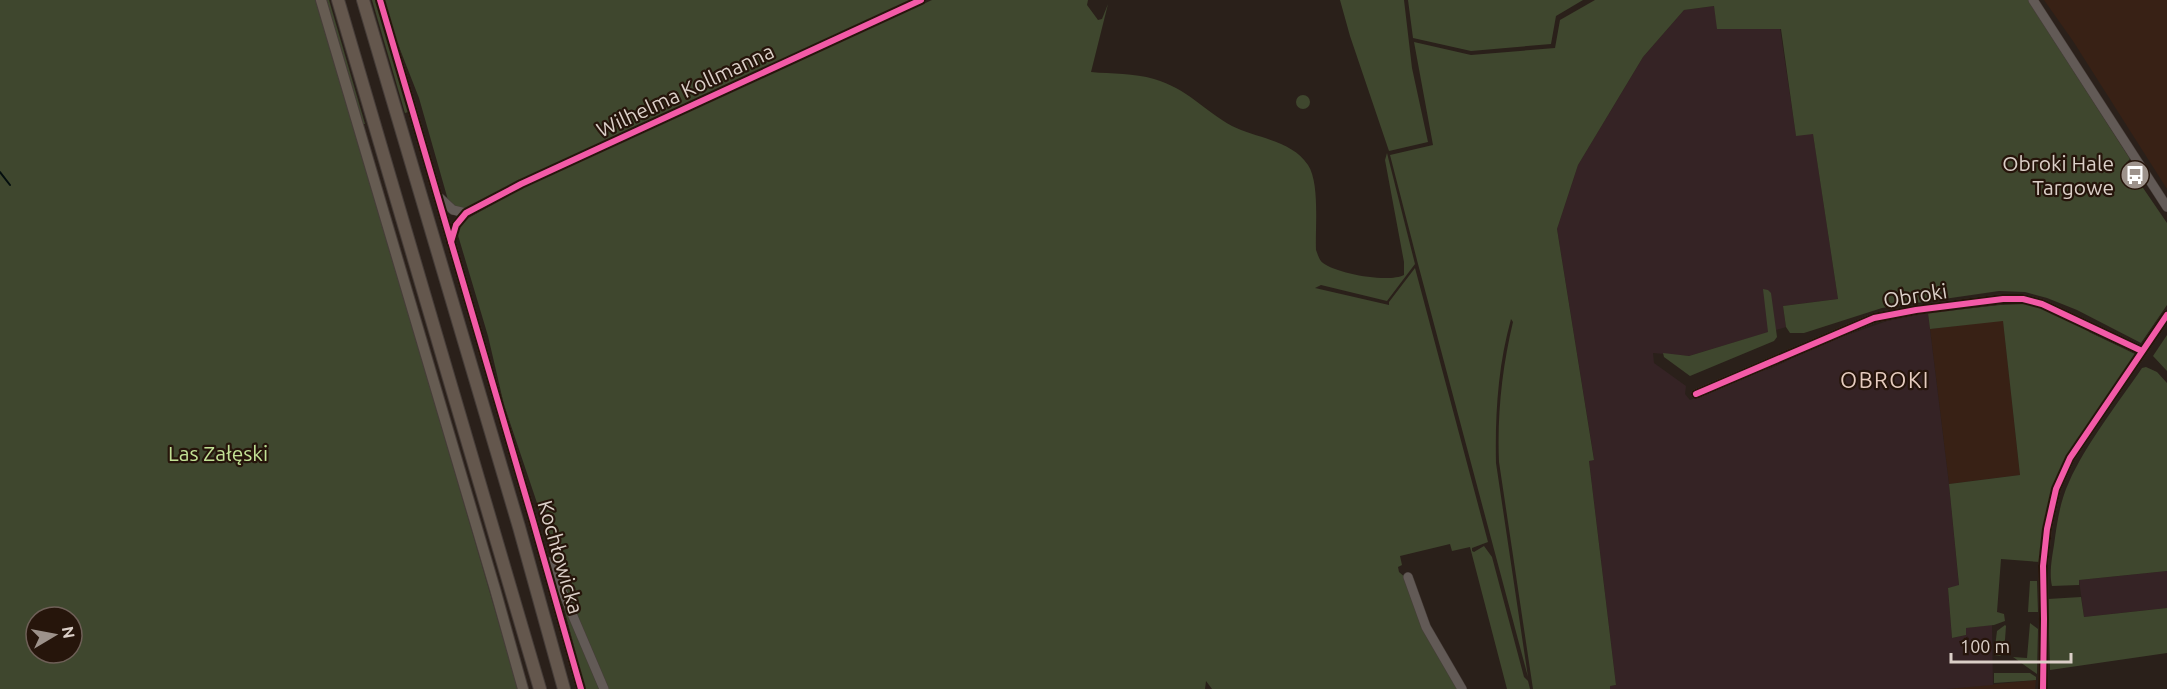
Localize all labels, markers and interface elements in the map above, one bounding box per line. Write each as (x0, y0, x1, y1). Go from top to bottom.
street label: Wilhelma Kollmanna (593, 38, 777, 142)
place label: Obroki Hale Targowe (2002, 151, 2114, 199)
bus stop icon: Obroki Hale Targowe (2119, 159, 2151, 191)
street label: Obroki (1881, 278, 1949, 312)
district label: OBROKI (1840, 367, 1930, 392)
park label: Las Załęski (168, 441, 268, 465)
street label: Kochłowicka (533, 497, 589, 617)
north arrow (24, 605, 84, 665)
text: N (59, 625, 79, 640)
scale bar (1951, 626, 2071, 664)
text: 100 m (1960, 636, 2010, 656)

